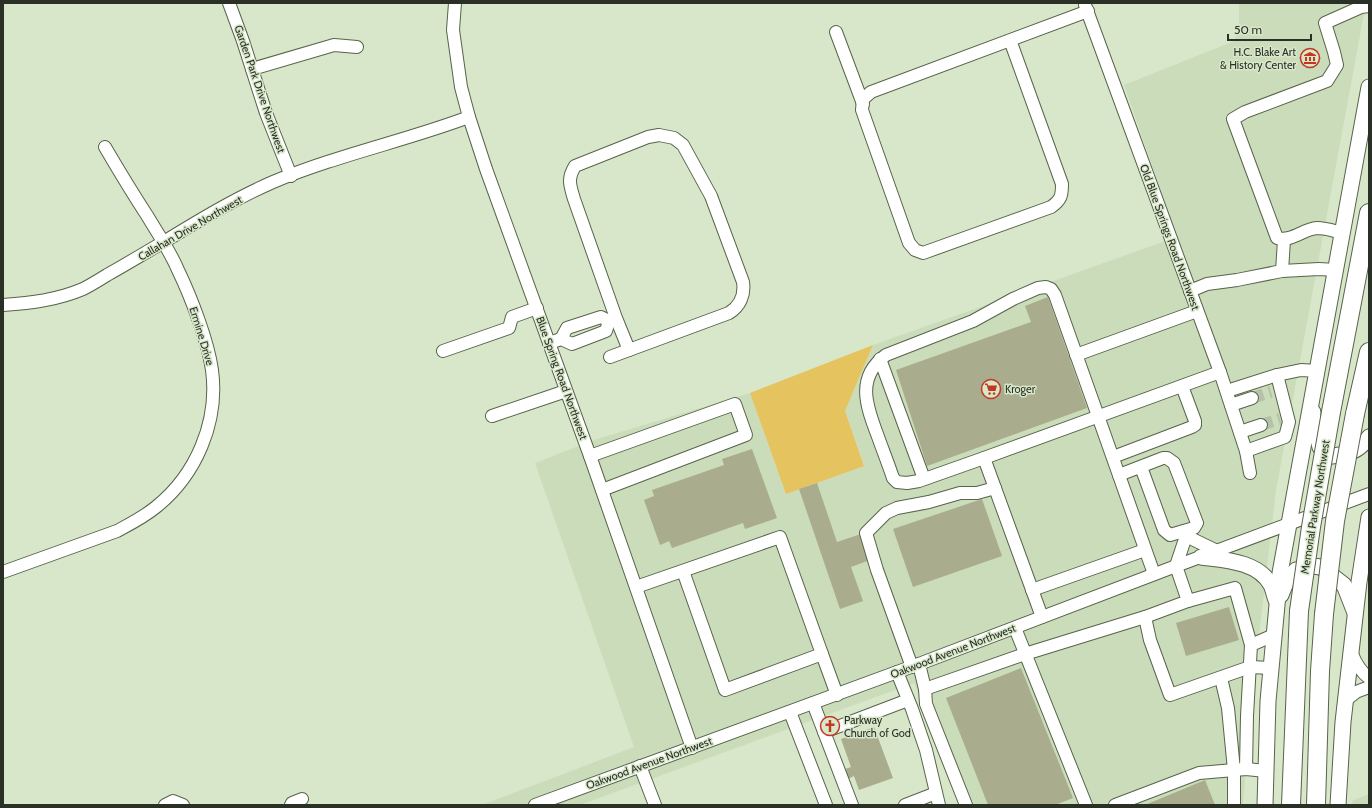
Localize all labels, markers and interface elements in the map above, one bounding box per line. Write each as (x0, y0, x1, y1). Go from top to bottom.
scale bar (1228, 16, 1311, 42)
text: 50 m (1234, 22, 1262, 37)
street label: Garden Park Drive Northwest (232, 23, 289, 155)
place label: H.C. Blake Art & History Center (1220, 45, 1297, 72)
museum icon: H.C. Blake Art & History Center (1299, 47, 1321, 69)
street label: Old Blue Springs Road Northwest (1137, 162, 1203, 312)
street label: Callahan Drive Northwest (135, 192, 245, 264)
street label: Ermine Drive (186, 305, 218, 367)
street label: Blue Spring Road Northwest (533, 314, 591, 442)
supermarket icon: Kroger (980, 378, 1002, 400)
place label: Kroger (1005, 382, 1036, 396)
street label: Memorial Parkway Northwest (1297, 439, 1333, 575)
street label: Oakwood Avenue Northwest (888, 621, 1018, 681)
place label: Parkway Church of God (844, 713, 911, 740)
church icon: Parkway Church of God (819, 715, 841, 737)
street label: Oakwood Avenue Northwest (584, 734, 714, 792)

